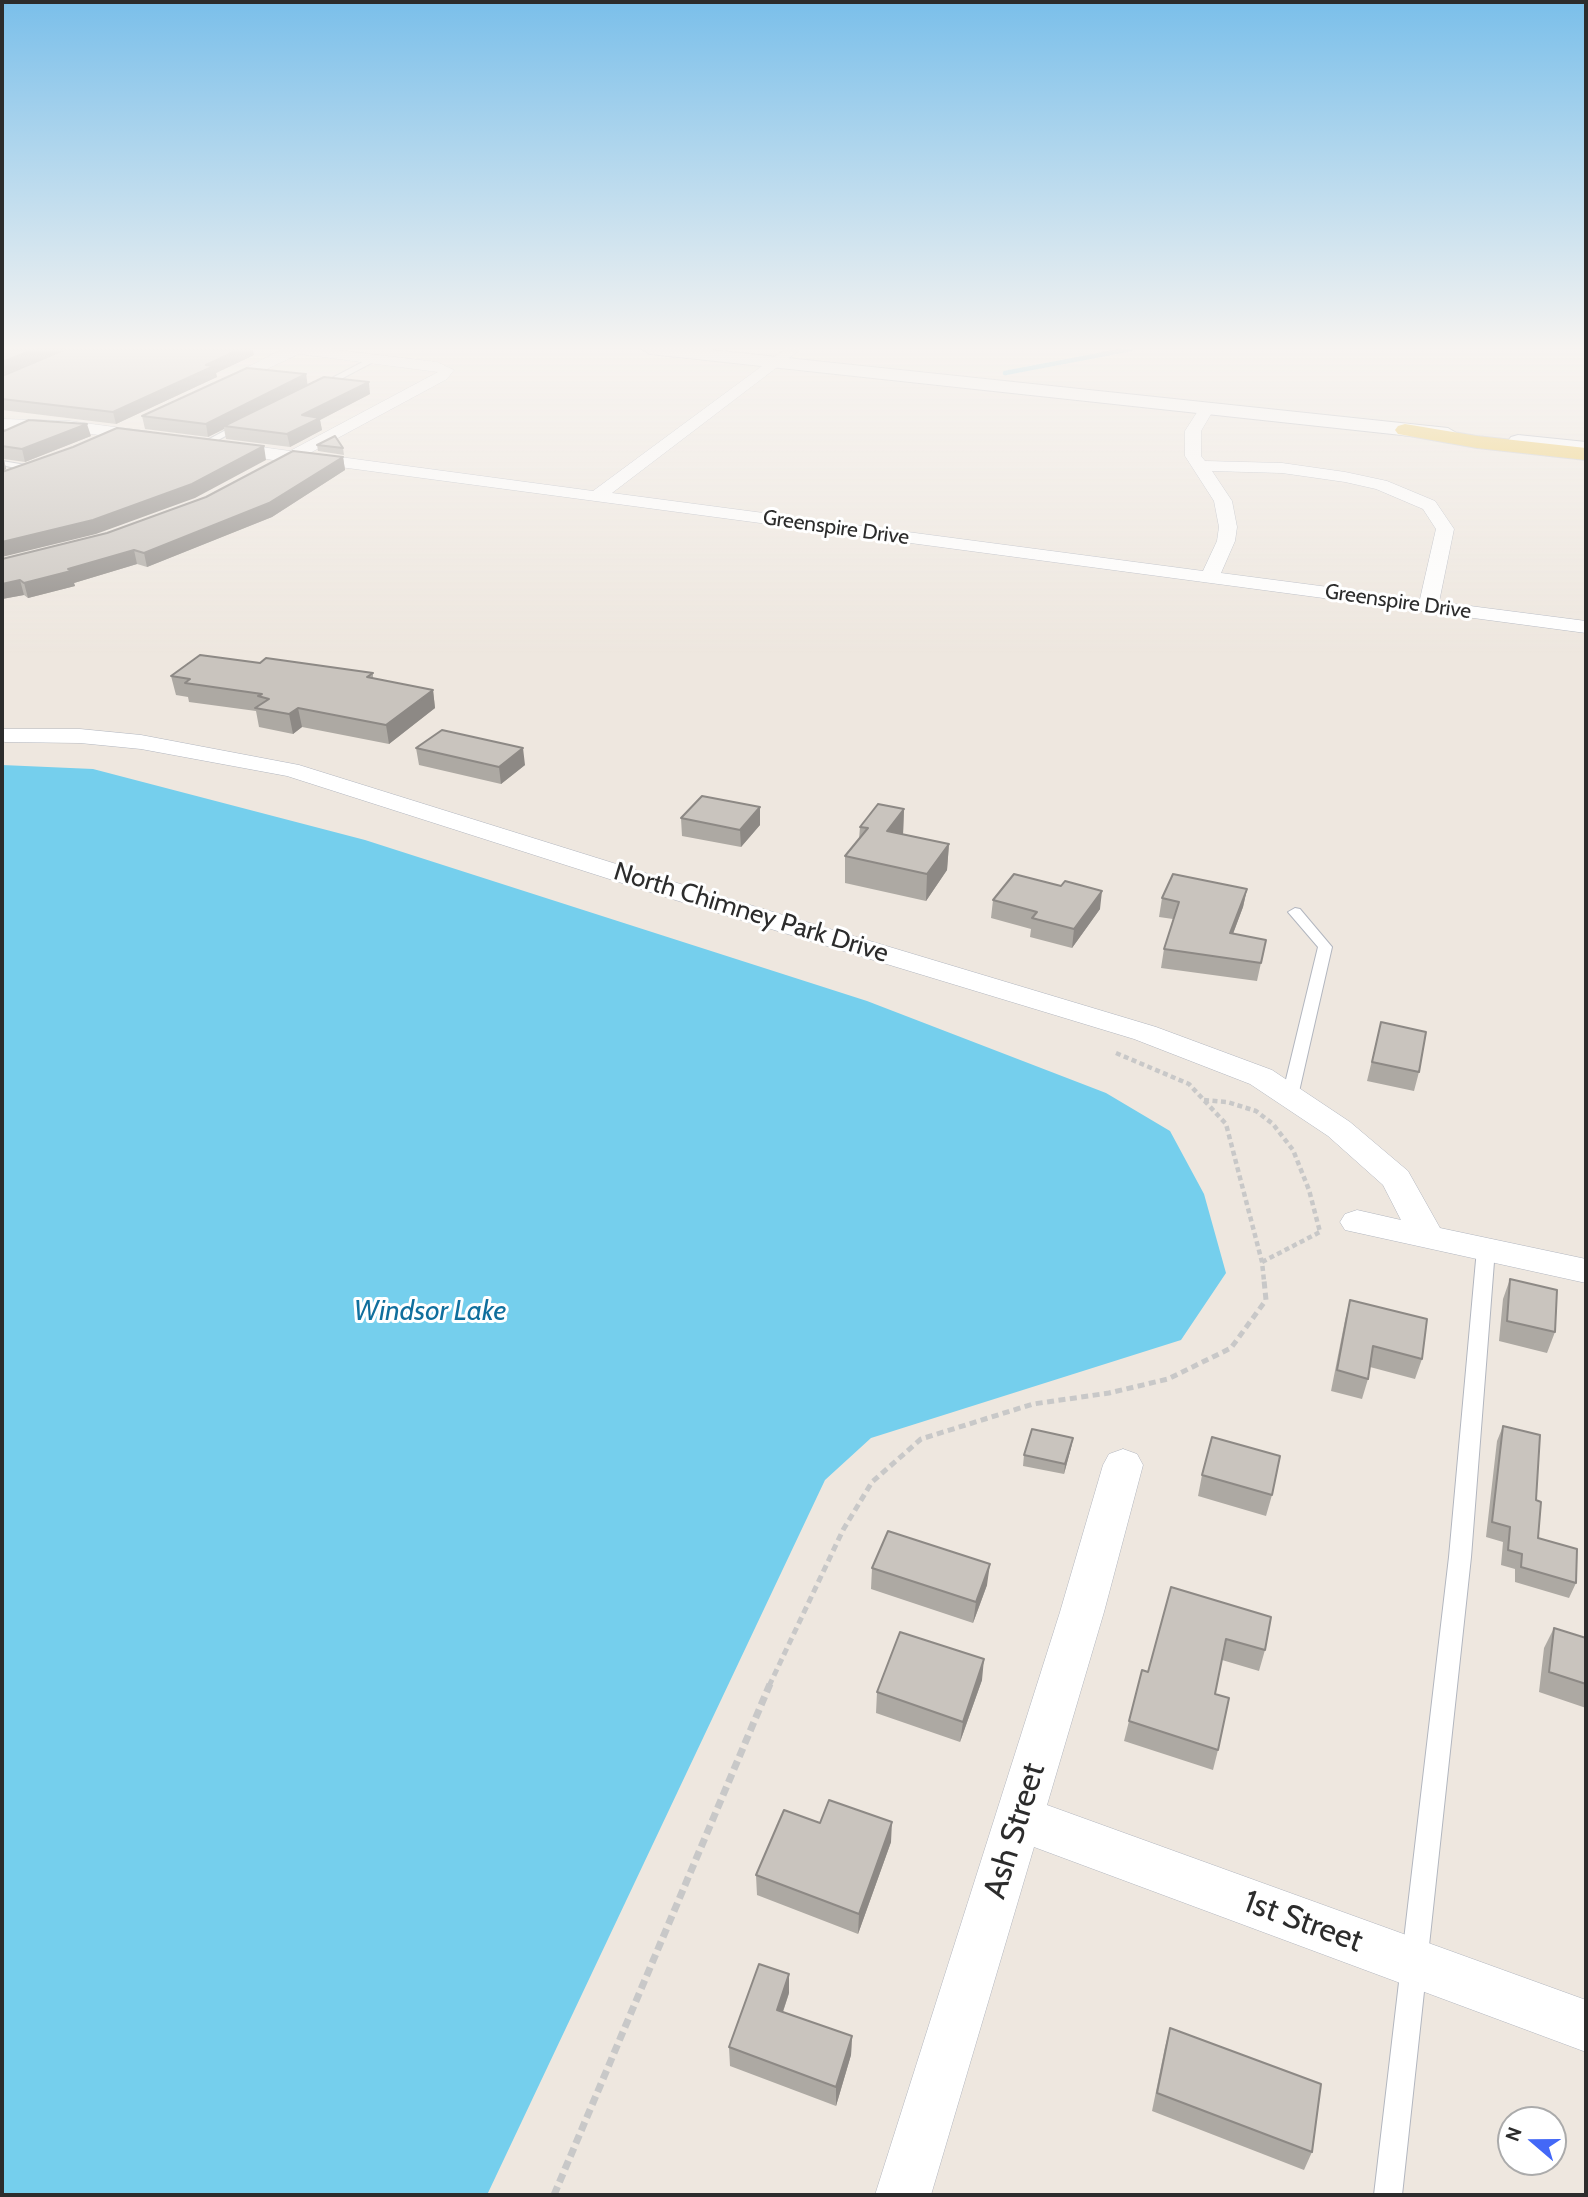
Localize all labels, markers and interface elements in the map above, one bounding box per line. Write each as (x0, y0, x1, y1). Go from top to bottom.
street label: Greenspire Drive (761, 505, 911, 551)
street label: Greenspire Drive (1323, 579, 1473, 625)
street label: North Chimney Park Drive (610, 856, 892, 970)
water label: Windsor Lake (354, 1295, 506, 1329)
street label: Ash Street (976, 1759, 1054, 1903)
street label: 1st Street (1238, 1883, 1368, 1961)
north arrow (1497, 2106, 1567, 2176)
text: N (1501, 2124, 1527, 2145)

